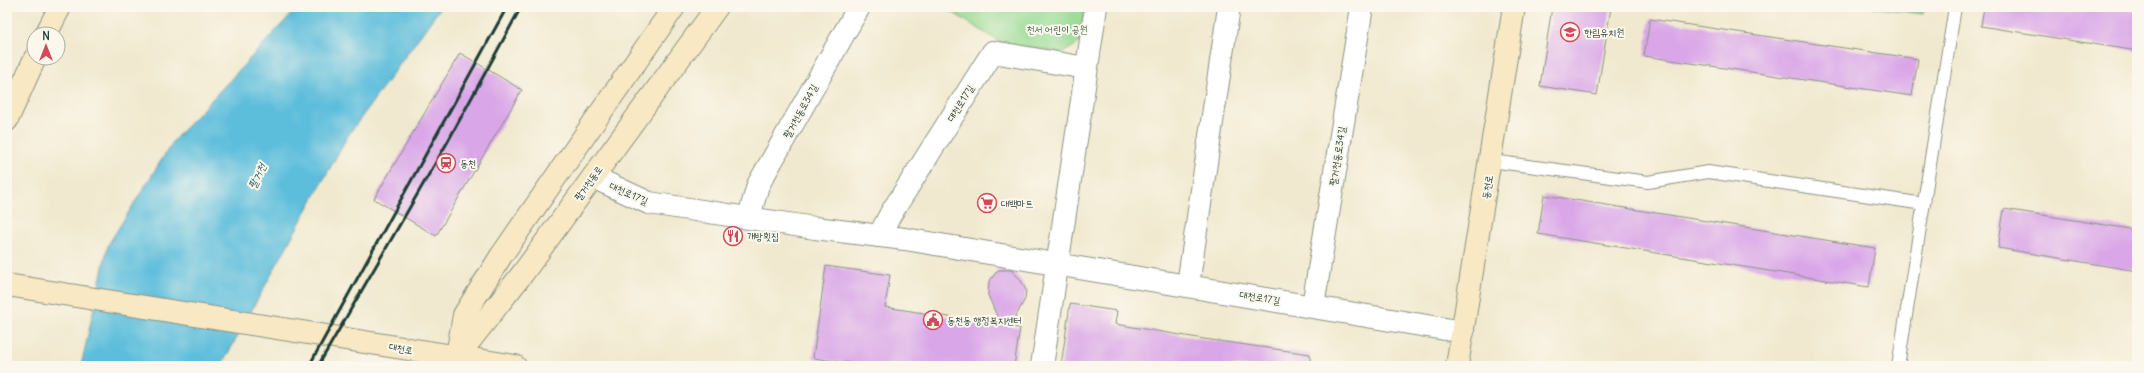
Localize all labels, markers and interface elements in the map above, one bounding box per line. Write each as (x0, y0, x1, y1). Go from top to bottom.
school or university icon: 한림유치원 (1559, 21, 1581, 43)
park label: 천서 어린이 공원 (1026, 23, 1088, 36)
north arrow (26, 26, 66, 66)
place label: 한림유치원 (1584, 26, 1624, 39)
text: N (42, 29, 50, 43)
street label: 팔거천동로34길 (780, 82, 821, 141)
street label: 대천로17길 (944, 82, 977, 124)
street label: 팔거천동로34길 (1326, 126, 1349, 187)
station icon: 동천 (435, 152, 457, 174)
place label: 동천 (460, 157, 476, 170)
water label: 팔거천 (245, 160, 270, 191)
street label: 팔거천동로 (571, 163, 605, 203)
street label: 동천로 (1479, 174, 1496, 200)
street label: 대천로17길 (607, 179, 650, 208)
supermarket icon: 대백마트 (976, 192, 998, 214)
place label: 대백마트 (1001, 197, 1033, 210)
restaurant icon: 개방횟집 (722, 225, 744, 247)
place label: 개방횟집 (747, 230, 779, 243)
street label: 대천로17길 (1239, 288, 1281, 307)
public building icon: 동천동 행정복지센터 (922, 309, 944, 331)
place label: 동천동 행정복지센터 (947, 314, 1022, 327)
street label: 대천로 (388, 340, 414, 357)

